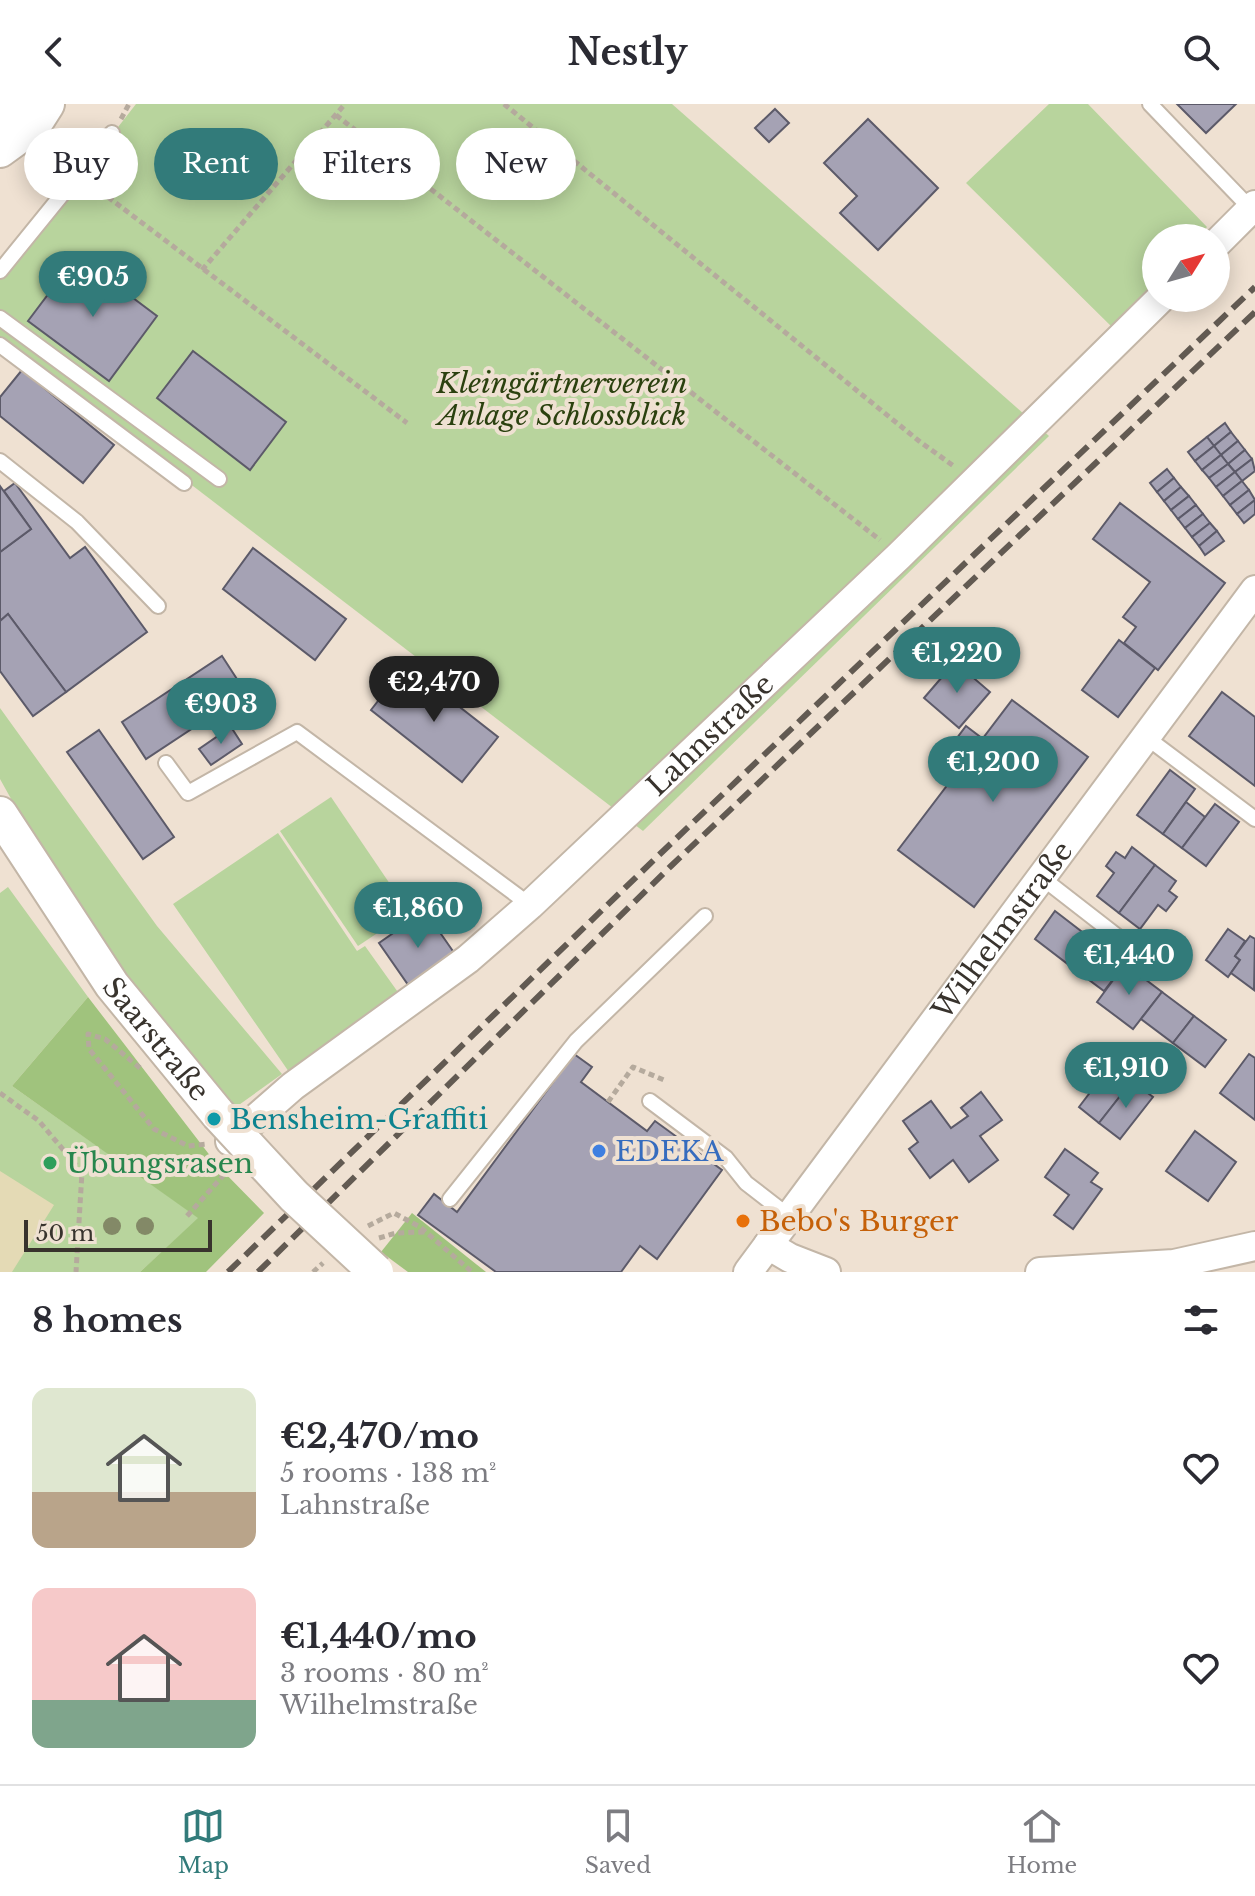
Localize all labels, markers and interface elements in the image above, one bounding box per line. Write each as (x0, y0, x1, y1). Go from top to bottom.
icon: back (32, 30, 76, 74)
text: Nestly (567, 30, 688, 75)
icon: search (1179, 30, 1223, 74)
chip: Buy (24, 128, 138, 200)
chip: Rent (154, 128, 278, 200)
chip: Filters (294, 128, 440, 200)
chip: New (456, 128, 576, 200)
north arrow (1142, 224, 1230, 312)
map controls (1142, 224, 1230, 312)
pin: €905 (46, 251, 140, 319)
text: €905 (57, 261, 129, 293)
park label: Kleingärtnerverein Anlage Schlossblick (434, 366, 688, 433)
pin: €1,220 (892, 627, 1022, 695)
text: €1,220 (911, 637, 1003, 669)
pin: €2,470 (369, 656, 499, 724)
text: €2,470 (387, 666, 481, 698)
street label: Lahnstraße (639, 666, 781, 803)
pin: €903 (174, 678, 268, 746)
text: €903 (184, 688, 258, 720)
pin: €1,200 (928, 736, 1058, 804)
text: €1,200 (946, 746, 1040, 778)
street label: Wilhelmstraße (924, 834, 1080, 1027)
pin: €1,860 (353, 882, 483, 950)
text: €1,860 (372, 892, 464, 924)
pin: €1,440 (1064, 929, 1194, 997)
text: €1,440 (1083, 939, 1175, 971)
street label: Saarstraße (95, 970, 217, 1108)
pin: €1,910 (1061, 1042, 1191, 1110)
text: €1,910 (1083, 1052, 1169, 1084)
place label: Bensheim-Graffiti (230, 1102, 488, 1137)
marker: Bensheim-Graffiti (205, 1110, 223, 1128)
place label: EDEKA (615, 1134, 724, 1169)
marker: EDEKA (590, 1142, 608, 1160)
place label: Übungsrasen (66, 1146, 253, 1181)
marker: Übungsrasen (41, 1154, 59, 1172)
place label: Bebo's Burger (759, 1204, 959, 1239)
marker: Bebo's Burger (734, 1212, 752, 1230)
scale bar (24, 1216, 212, 1252)
text: 50 m (36, 1220, 94, 1247)
icon: filters (1179, 1298, 1223, 1342)
text: 8 homes (32, 1299, 183, 1341)
text: €2,470/mo (280, 1415, 479, 1457)
icon: home (96, 1420, 192, 1516)
icon: heart (1179, 1446, 1223, 1490)
text: 5 rooms · 138 m² (280, 1457, 497, 1489)
text: Lahnstraße (280, 1489, 430, 1521)
text: €1,440/mo (280, 1615, 477, 1657)
icon: home (96, 1620, 192, 1716)
icon: heart (1179, 1646, 1223, 1690)
text: 3 rooms · 80 m² (280, 1657, 489, 1689)
text: Wilhelmstraße (280, 1689, 478, 1721)
tab: Map (178, 1804, 229, 1879)
tab: Saved (585, 1804, 651, 1879)
tab: Home (1007, 1804, 1077, 1879)

